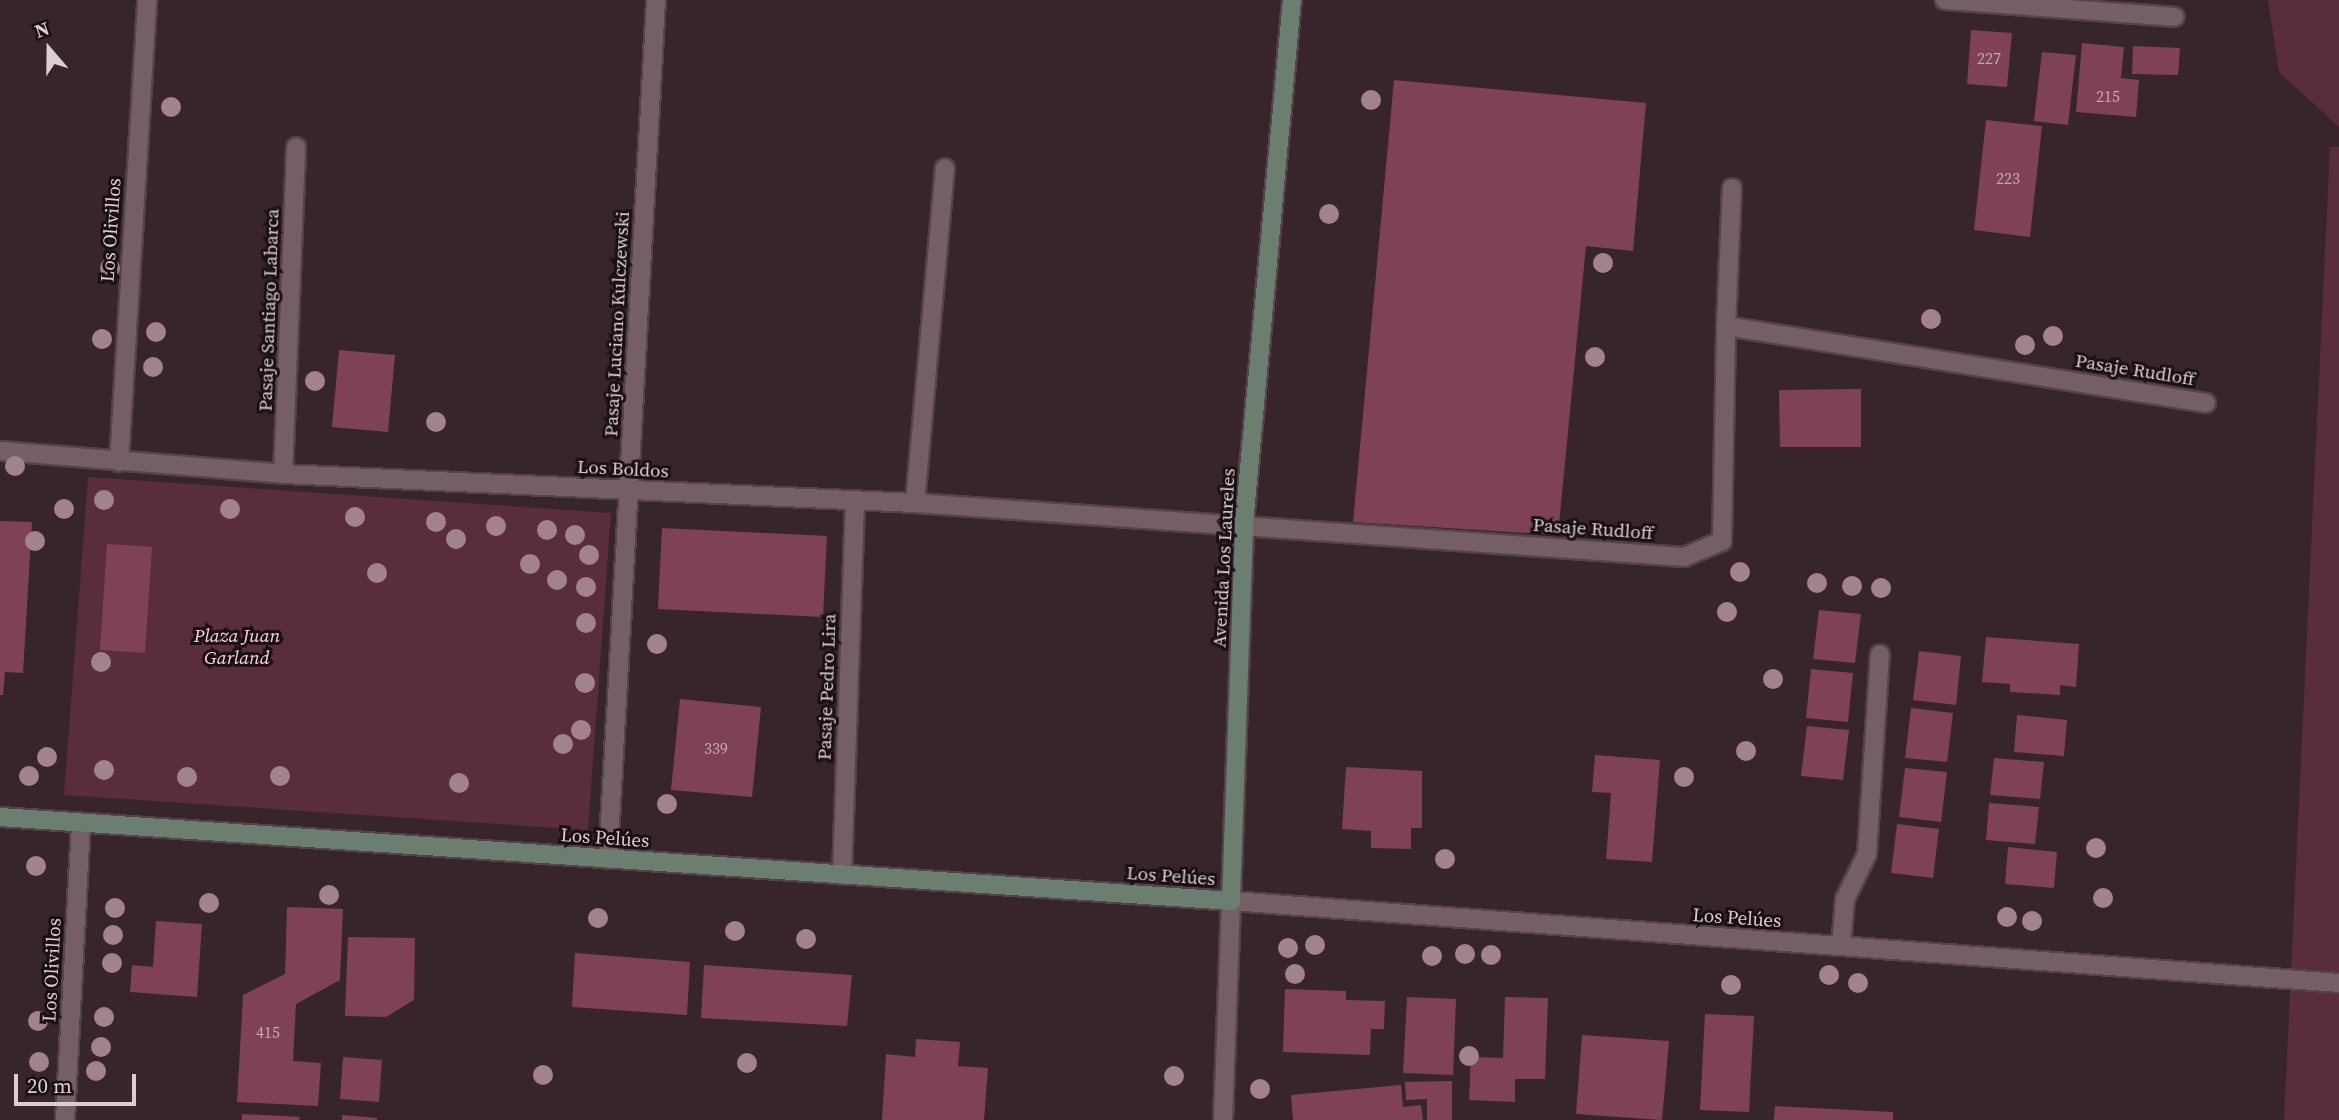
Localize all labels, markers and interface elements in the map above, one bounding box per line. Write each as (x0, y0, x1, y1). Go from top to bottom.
north arrow (14, 14, 84, 84)
text: N (31, 15, 53, 44)
house number: 227 (1977, 48, 2001, 68)
house number: 215 (2096, 86, 2120, 106)
house number: 223 (1996, 168, 2020, 188)
street label: Los Olivillos (96, 177, 126, 283)
street label: Pasaje Santiago Labarca (254, 208, 284, 412)
street label: Pasaje Luciano Kulczewski (600, 211, 634, 437)
street label: Pasaje Rudloff (2074, 349, 2196, 391)
street label: Los Boldos (577, 455, 669, 483)
street label: Avenida Los Laureles (1208, 468, 1240, 648)
street label: Pasaje Rudloff (1532, 513, 1654, 545)
street label: Pasaje Pedro Lira (813, 613, 841, 761)
park label: Plaza Juan Garland (194, 625, 280, 669)
house number: 339 (704, 738, 728, 758)
street label: Los Pelúes (560, 824, 650, 852)
street label: Los Pelúes (1126, 862, 1216, 890)
street label: Los Pelúes (1692, 904, 1782, 932)
street label: Los Olivillos (38, 917, 66, 1023)
house number: 415 (256, 1022, 280, 1042)
scale bar (18, 1060, 140, 1104)
text: 20 m (27, 1071, 72, 1100)

